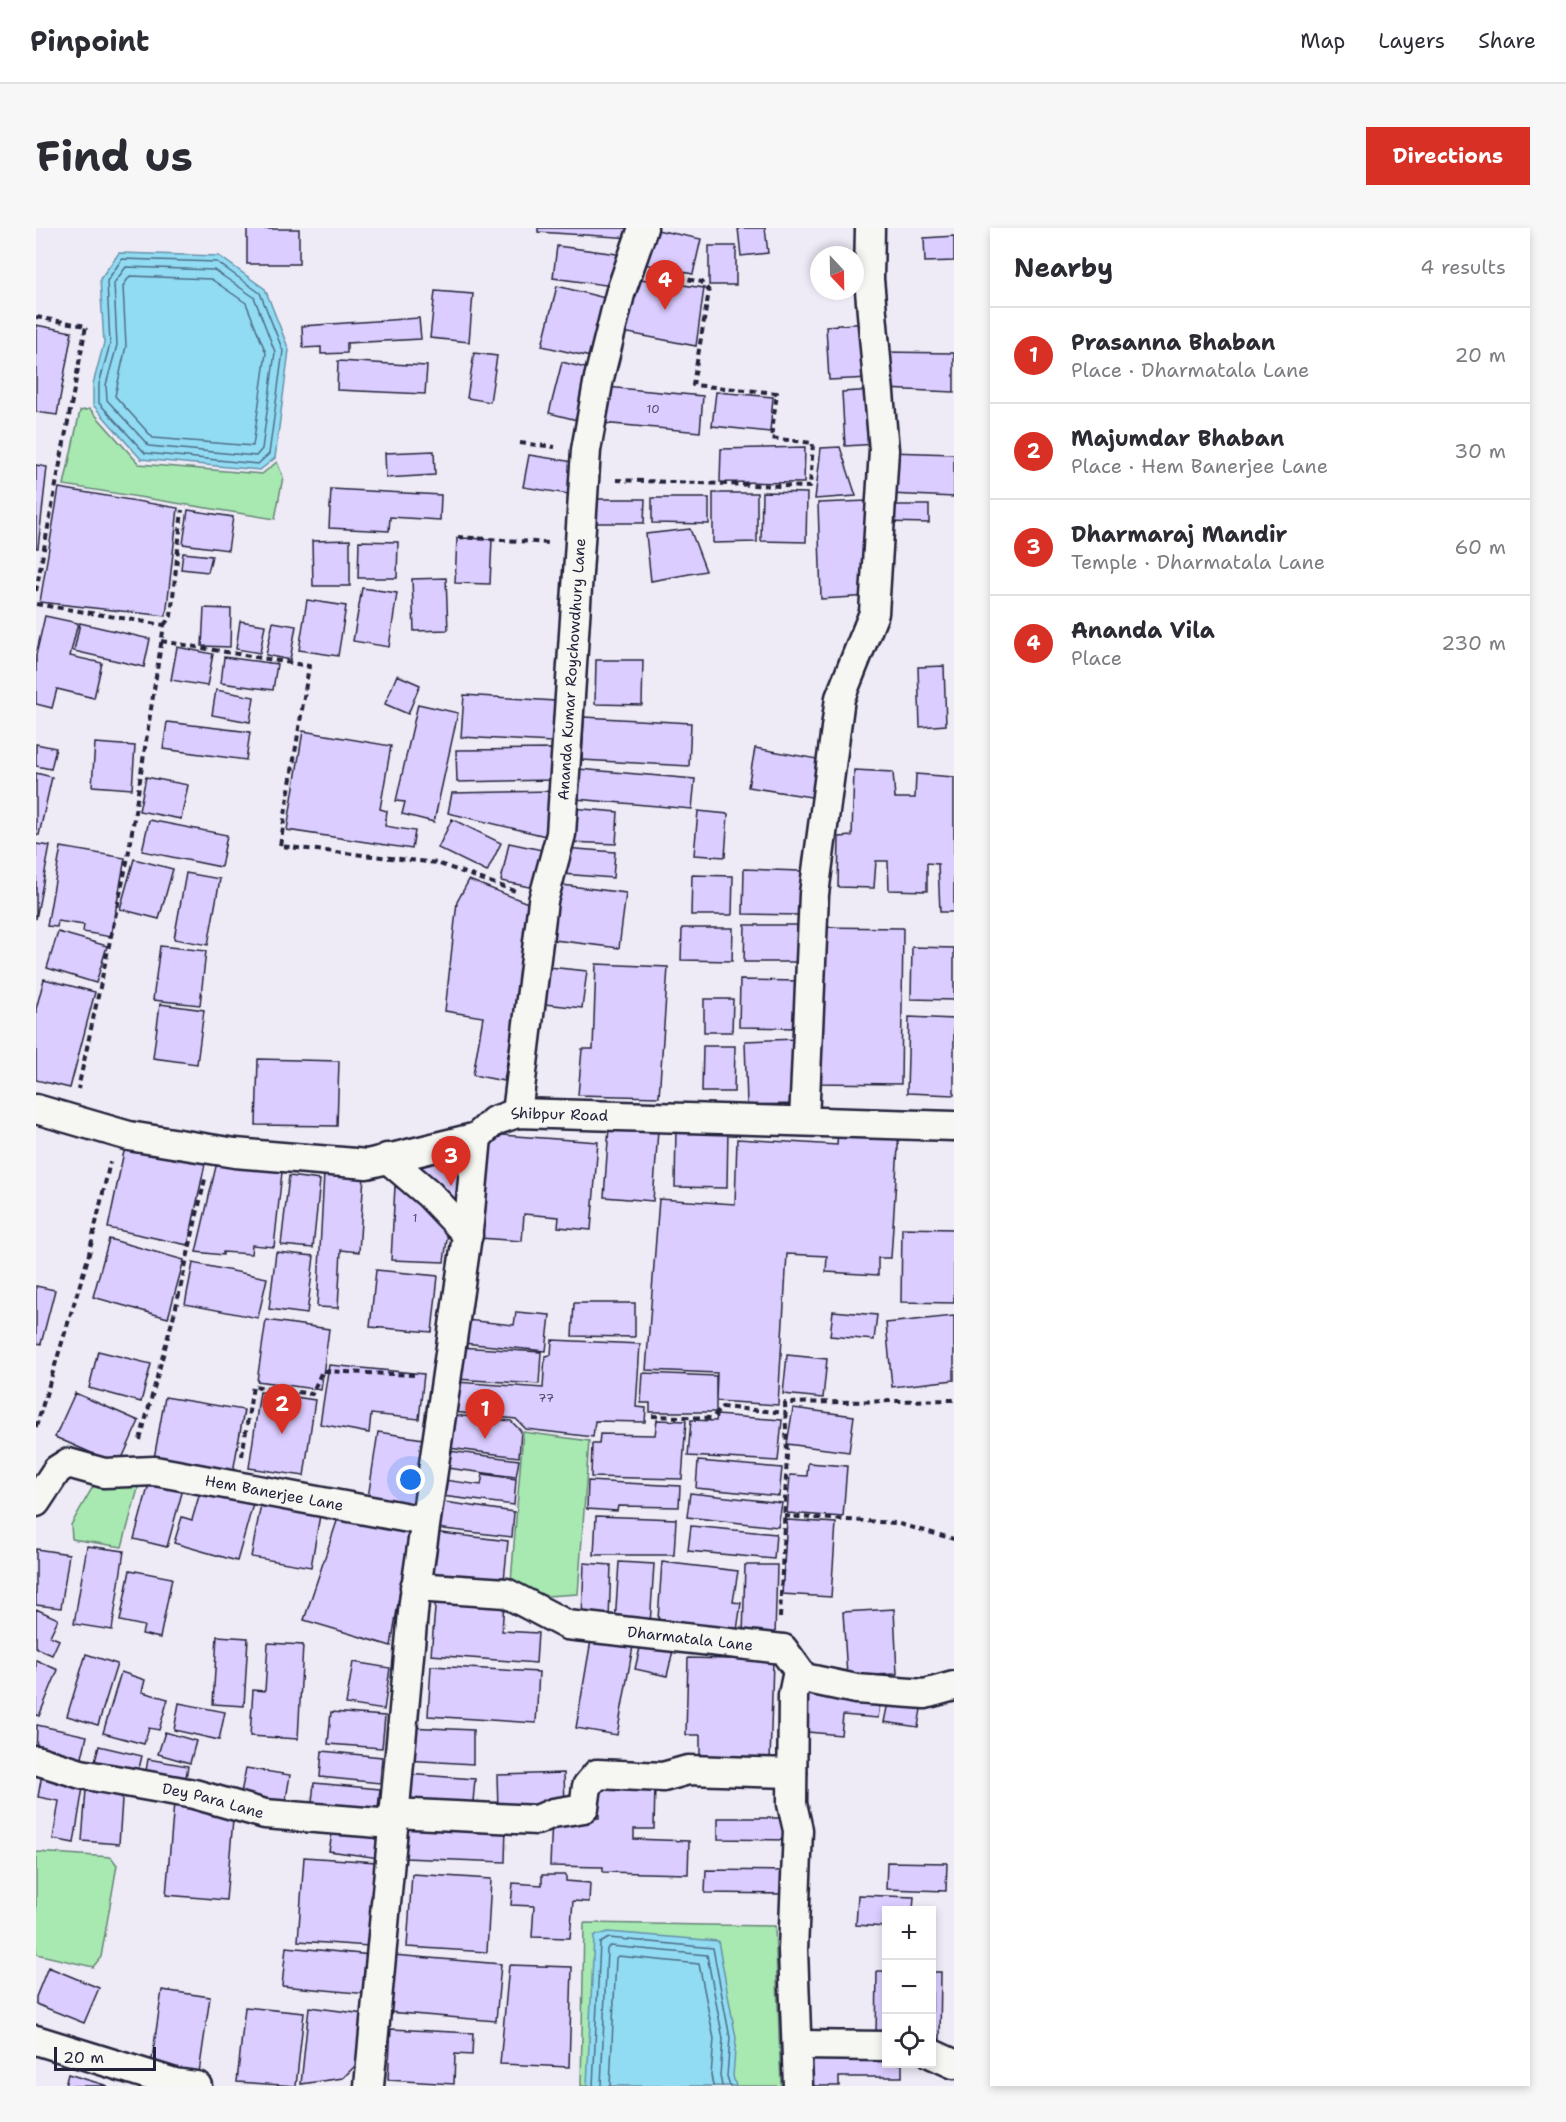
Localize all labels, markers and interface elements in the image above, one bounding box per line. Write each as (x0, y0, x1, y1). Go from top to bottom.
text: Pinpoint (30, 22, 149, 60)
text: Map (1300, 27, 1345, 55)
text: Layers (1378, 27, 1445, 55)
text: Share (1478, 27, 1536, 55)
button: Directions (1366, 127, 1530, 185)
text: Find us (36, 128, 193, 184)
north arrow (810, 246, 864, 300)
text: Nearby (1014, 250, 1113, 285)
text: 4 results (1420, 254, 1506, 280)
pin: 4 (646, 260, 684, 310)
text: Prasanna Bhaban (1071, 328, 1275, 357)
text: 1 (1029, 342, 1038, 368)
text: 20 m (1455, 342, 1506, 368)
text: Place · Dharmatala Lane (1071, 357, 1309, 383)
house number: 10 (646, 401, 660, 417)
text: Majumdar Bhaban (1071, 424, 1284, 453)
text: 2 (1027, 438, 1041, 464)
text: 30 m (1454, 438, 1506, 464)
text: Place · Hem Banerjee Lane (1071, 453, 1328, 479)
text: Dharmaraj Mandir (1071, 520, 1287, 549)
text: 3 (1027, 534, 1041, 560)
text: 60 m (1454, 534, 1506, 560)
street label: Ananda Kumar Roychowdhury Lane (553, 538, 590, 801)
text: Temple · Dharmatala Lane (1071, 549, 1325, 575)
text: Ananda Vila (1071, 616, 1215, 645)
text: 4 (1027, 630, 1041, 656)
text: 230 m (1441, 630, 1506, 656)
text: Place (1071, 645, 1122, 671)
street label: Shibpur Road (508, 1103, 609, 1126)
pin: 3 (432, 1136, 470, 1186)
house number: 1 (412, 1210, 418, 1226)
pin: 2 (262, 1384, 302, 1434)
pin: 1 (466, 1390, 504, 1439)
house number: 77 (538, 1390, 554, 1406)
your location (396, 1465, 425, 1494)
street label: Hem Banerjee Lane (203, 1470, 345, 1516)
street label: Dharmatala Lane (626, 1622, 754, 1656)
street label: Dey Para Lane (161, 1779, 266, 1823)
map controls (882, 1906, 936, 2068)
button: + (882, 1906, 936, 1960)
button: − (882, 1960, 936, 2014)
button: locate (882, 2014, 936, 2068)
scale bar (54, 2044, 156, 2072)
text: 20 m (63, 2047, 104, 2068)

